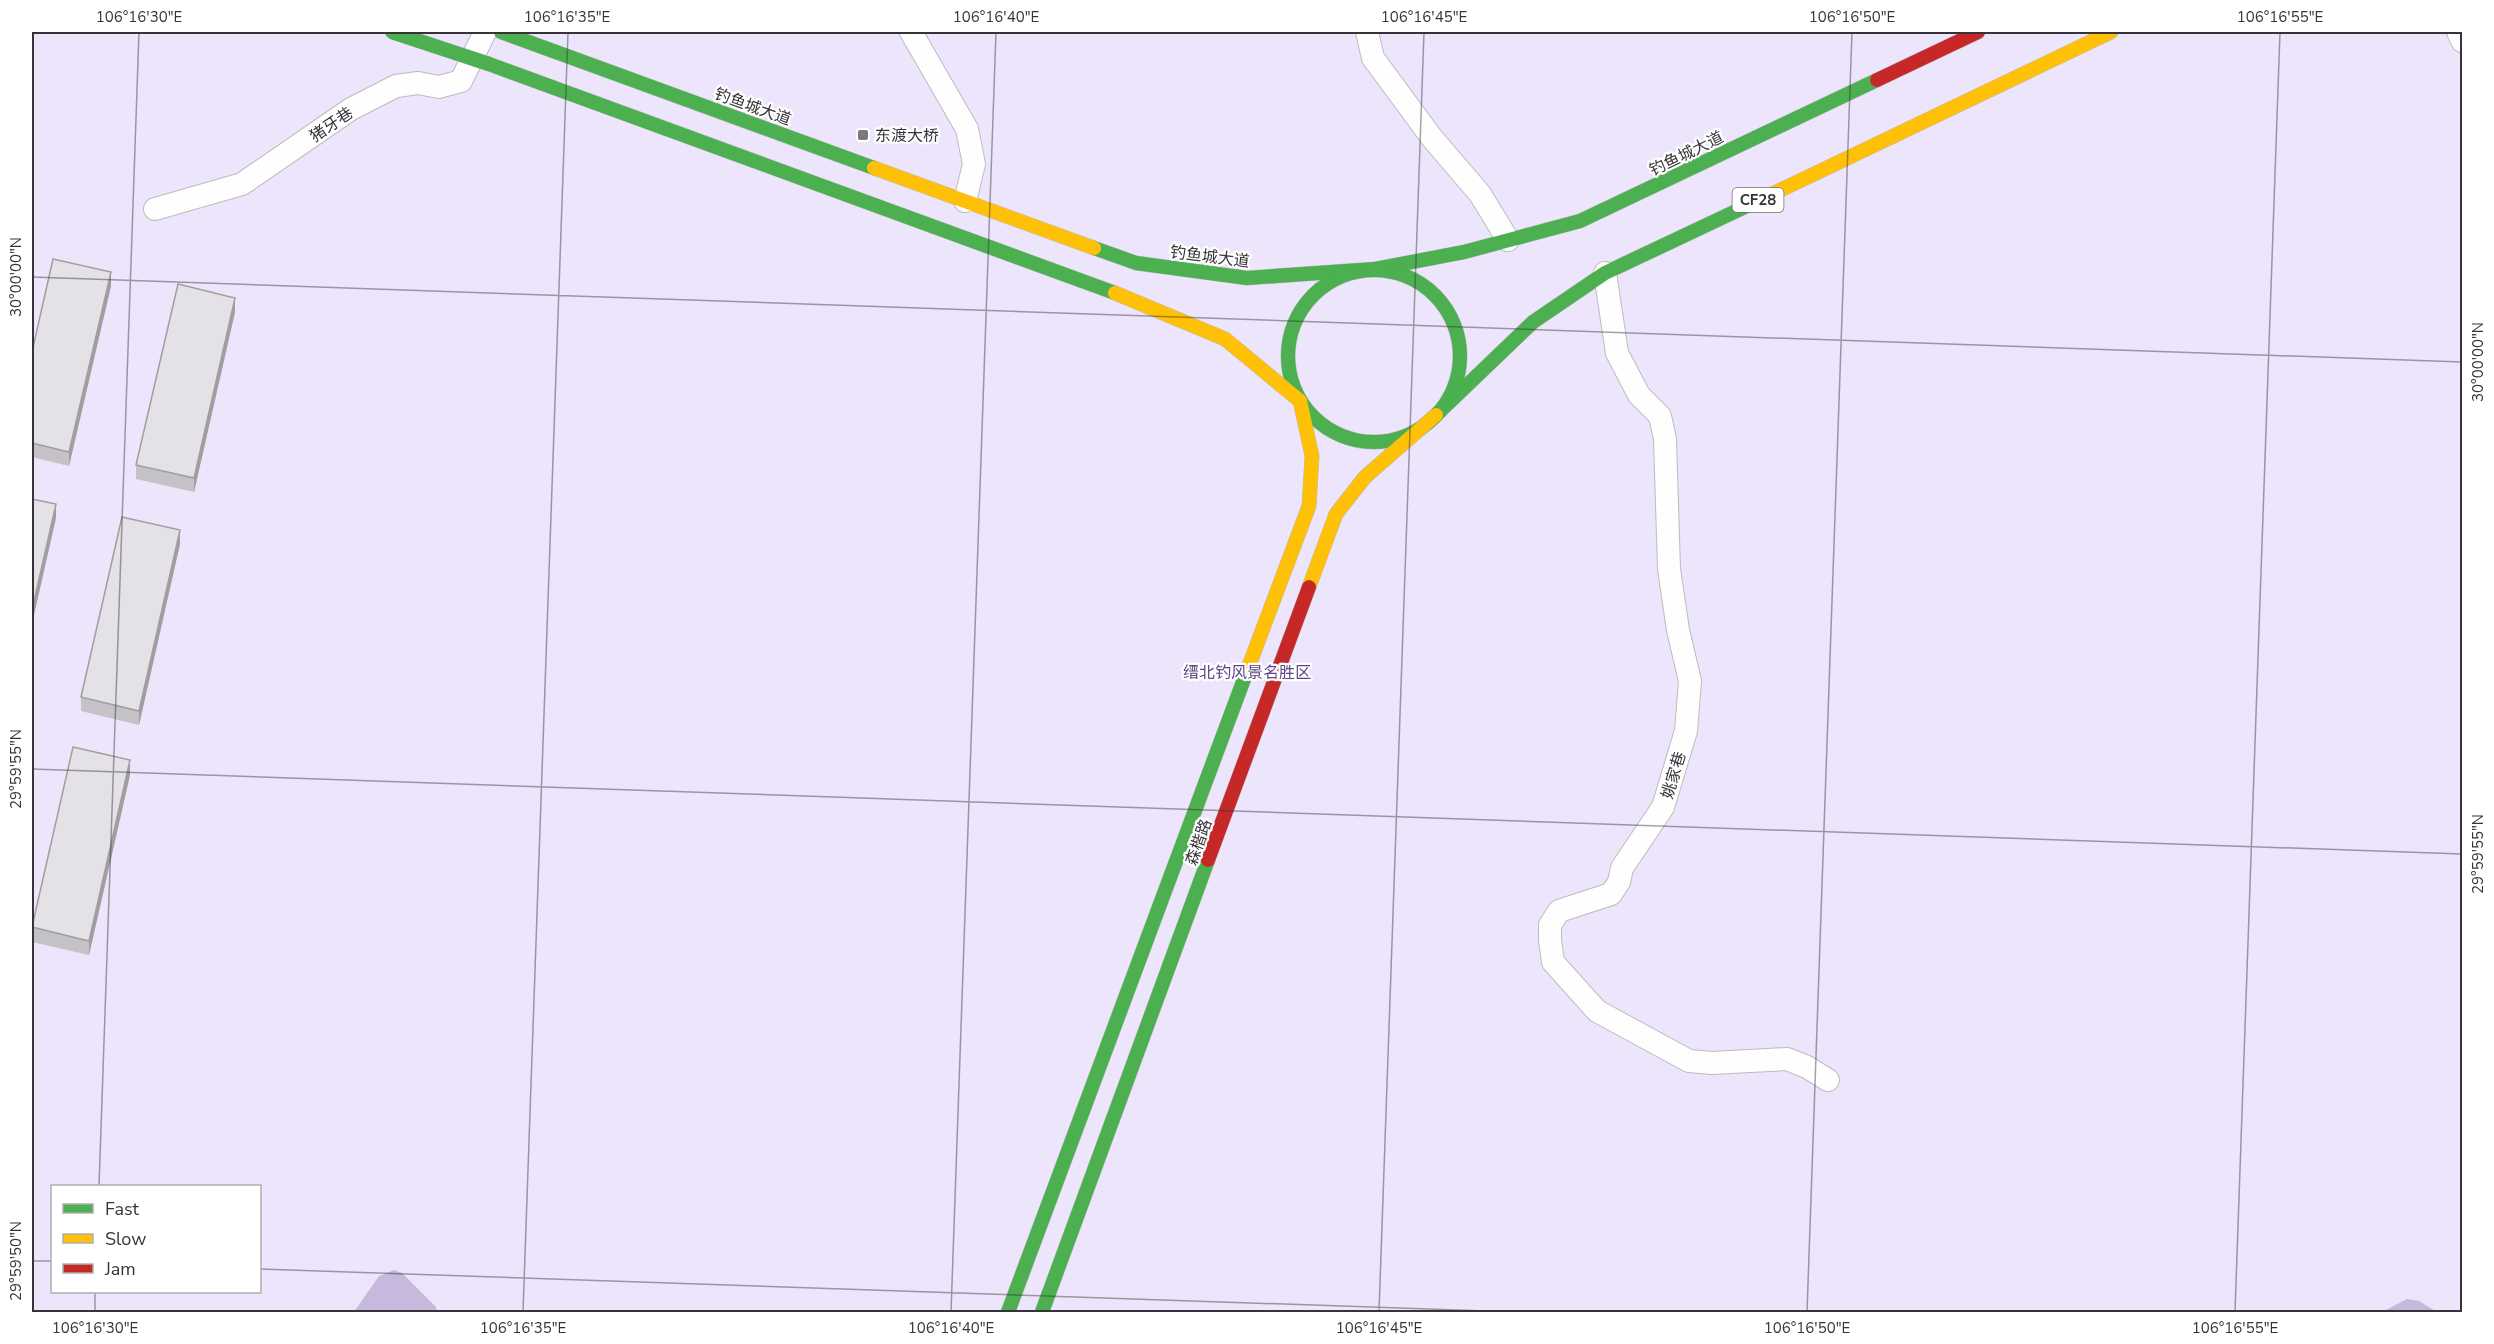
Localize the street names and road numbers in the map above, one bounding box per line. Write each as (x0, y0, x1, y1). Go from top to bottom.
street label: 钓鱼城大道 (711, 83, 794, 131)
street label: 猪牙巷 (306, 102, 358, 147)
street label: 钓鱼城大道 (1646, 126, 1727, 181)
road number: CF28 (1732, 188, 1784, 212)
street label: 钓鱼城大道 (1169, 241, 1251, 273)
street label: 姚家巷 (1656, 749, 1691, 801)
street label: 森楷路 (1180, 816, 1217, 869)

